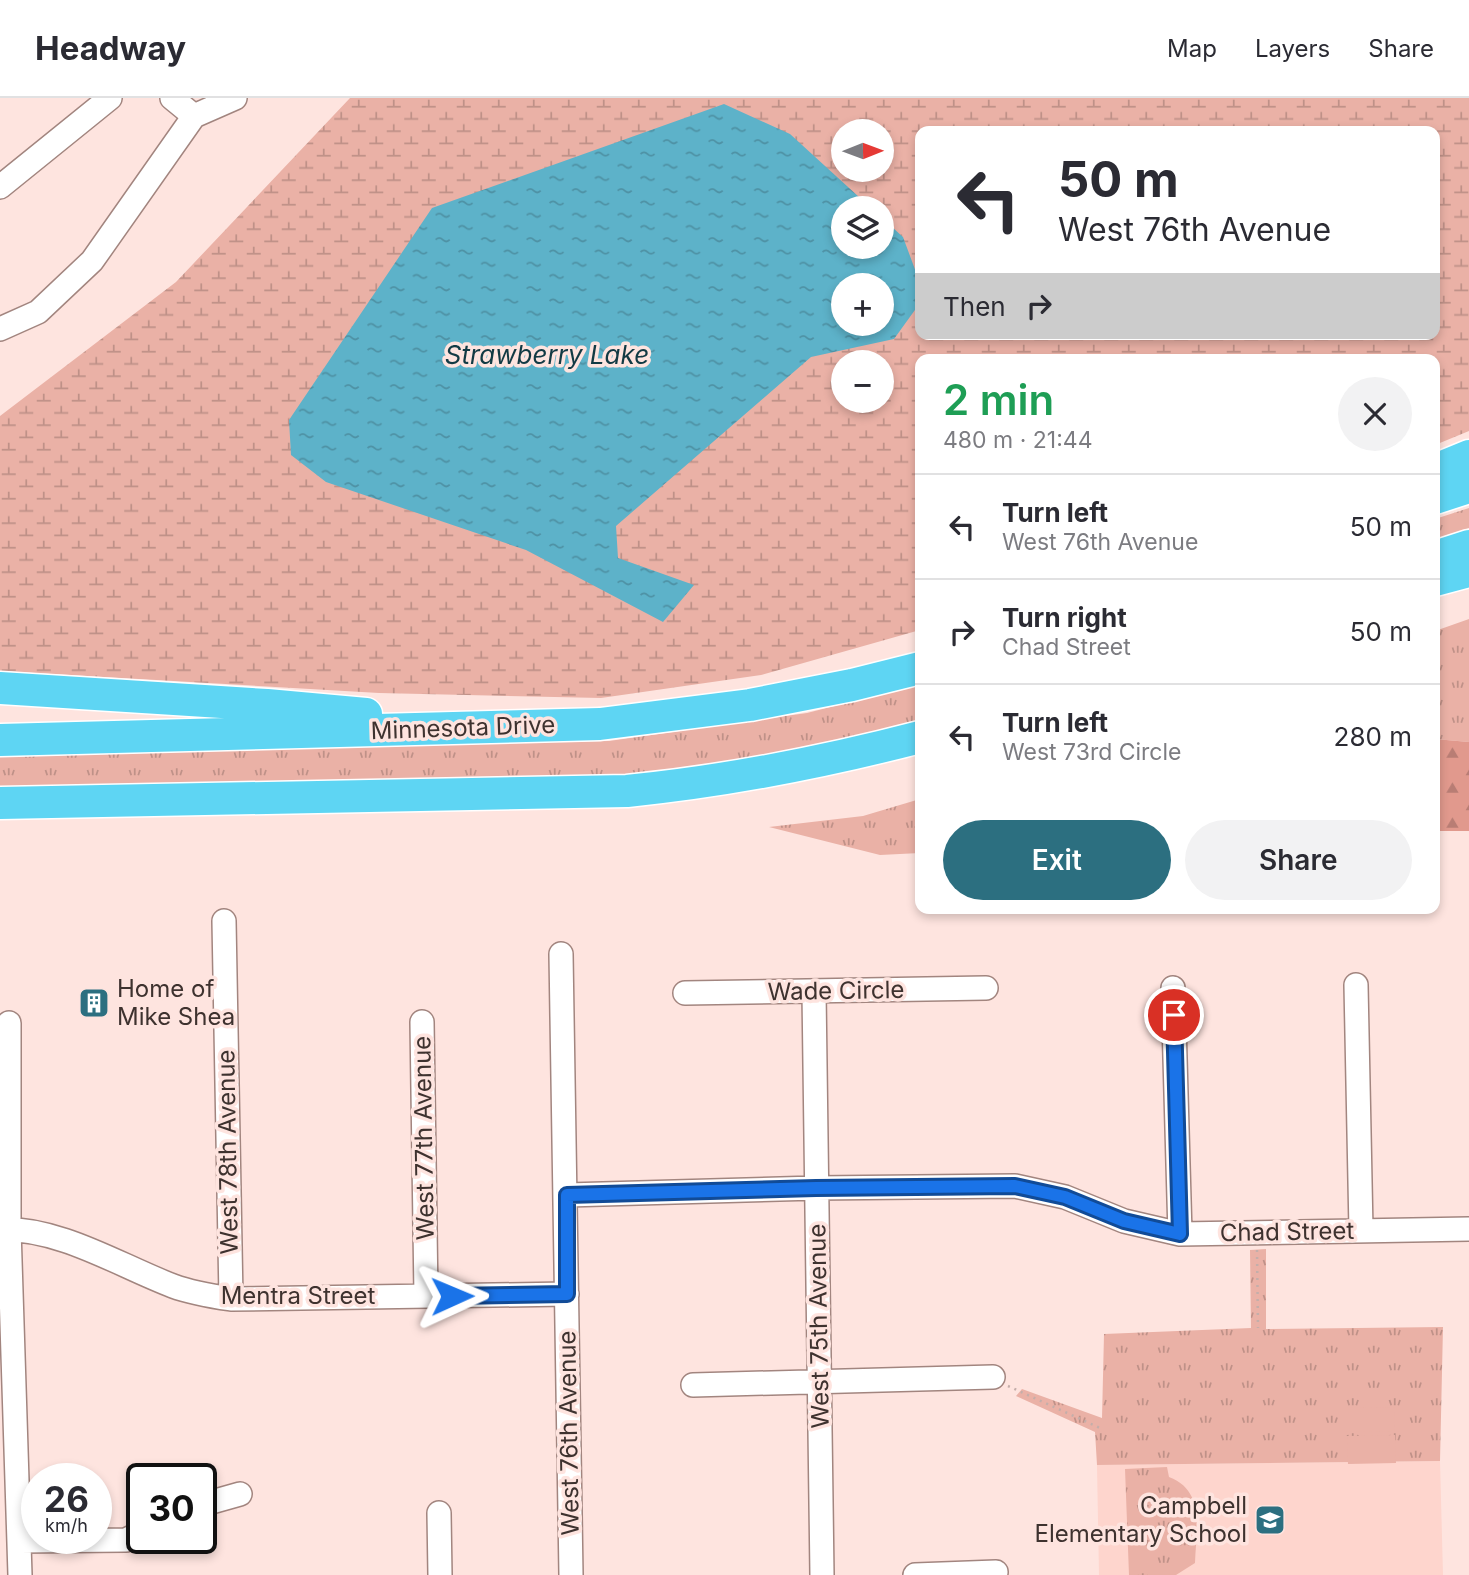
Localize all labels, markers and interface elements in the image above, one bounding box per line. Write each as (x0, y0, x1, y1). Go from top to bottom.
text: Headway (35, 28, 186, 68)
text: Map (1167, 34, 1217, 63)
text: Layers (1255, 34, 1330, 63)
text: Share (1368, 34, 1434, 63)
north arrow (831, 119, 894, 182)
map controls (831, 119, 894, 413)
text: 50 m (1058, 150, 1179, 209)
icon: left (943, 154, 1034, 245)
button: layers (831, 196, 894, 259)
text: West 76th Avenue (1058, 210, 1331, 249)
button: + (831, 273, 894, 336)
icon: right (1020, 287, 1058, 325)
text: Then (943, 291, 1006, 322)
water label: Strawberry Lake (445, 339, 649, 370)
button: − (831, 350, 894, 413)
text: 2 min (943, 374, 1054, 425)
button: close (1338, 377, 1412, 451)
text: 480 m · 21:44 (943, 426, 1093, 454)
text: Turn left (1002, 497, 1108, 528)
icon: left (943, 508, 981, 546)
text: 50 m (1350, 511, 1412, 542)
text: West 76th Avenue (1002, 528, 1198, 556)
text: Turn right (1002, 602, 1127, 633)
icon: right (943, 613, 981, 651)
text: 50 m (1350, 616, 1412, 647)
text: Chad Street (1002, 633, 1131, 661)
text: Turn left (1002, 707, 1108, 738)
street label: Minnesota Drive (370, 710, 556, 745)
icon: left (943, 718, 981, 756)
text: 280 m (1334, 721, 1412, 752)
text: West 73rd Circle (1002, 738, 1181, 766)
button: Exit (943, 820, 1171, 900)
button: Share (1185, 820, 1412, 900)
place label: Home of Mike Shea (117, 974, 235, 1031)
street label: Wade Circle (767, 975, 905, 1006)
pin (1144, 985, 1204, 1045)
building icon: Home of Mike Shea (77, 986, 111, 1020)
icon: arrive (1155, 996, 1193, 1034)
street label: West 77th Avenue (407, 1036, 440, 1240)
street label: West 78th Avenue (211, 1049, 244, 1255)
street label: Chad Street (1220, 1216, 1355, 1247)
street label: West 75th Avenue (802, 1223, 835, 1429)
position arrow (415, 1259, 489, 1333)
street label: Mentra Street (221, 1281, 375, 1310)
street label: West 76th Avenue (552, 1330, 585, 1536)
speed limit sign: 30 (126, 1463, 217, 1554)
text: 26 (44, 1478, 89, 1520)
place label: Campbell Elementary School (1035, 1491, 1247, 1548)
school or university icon: Campbell Elementary School (1253, 1503, 1287, 1537)
text: km/h (45, 1515, 88, 1536)

